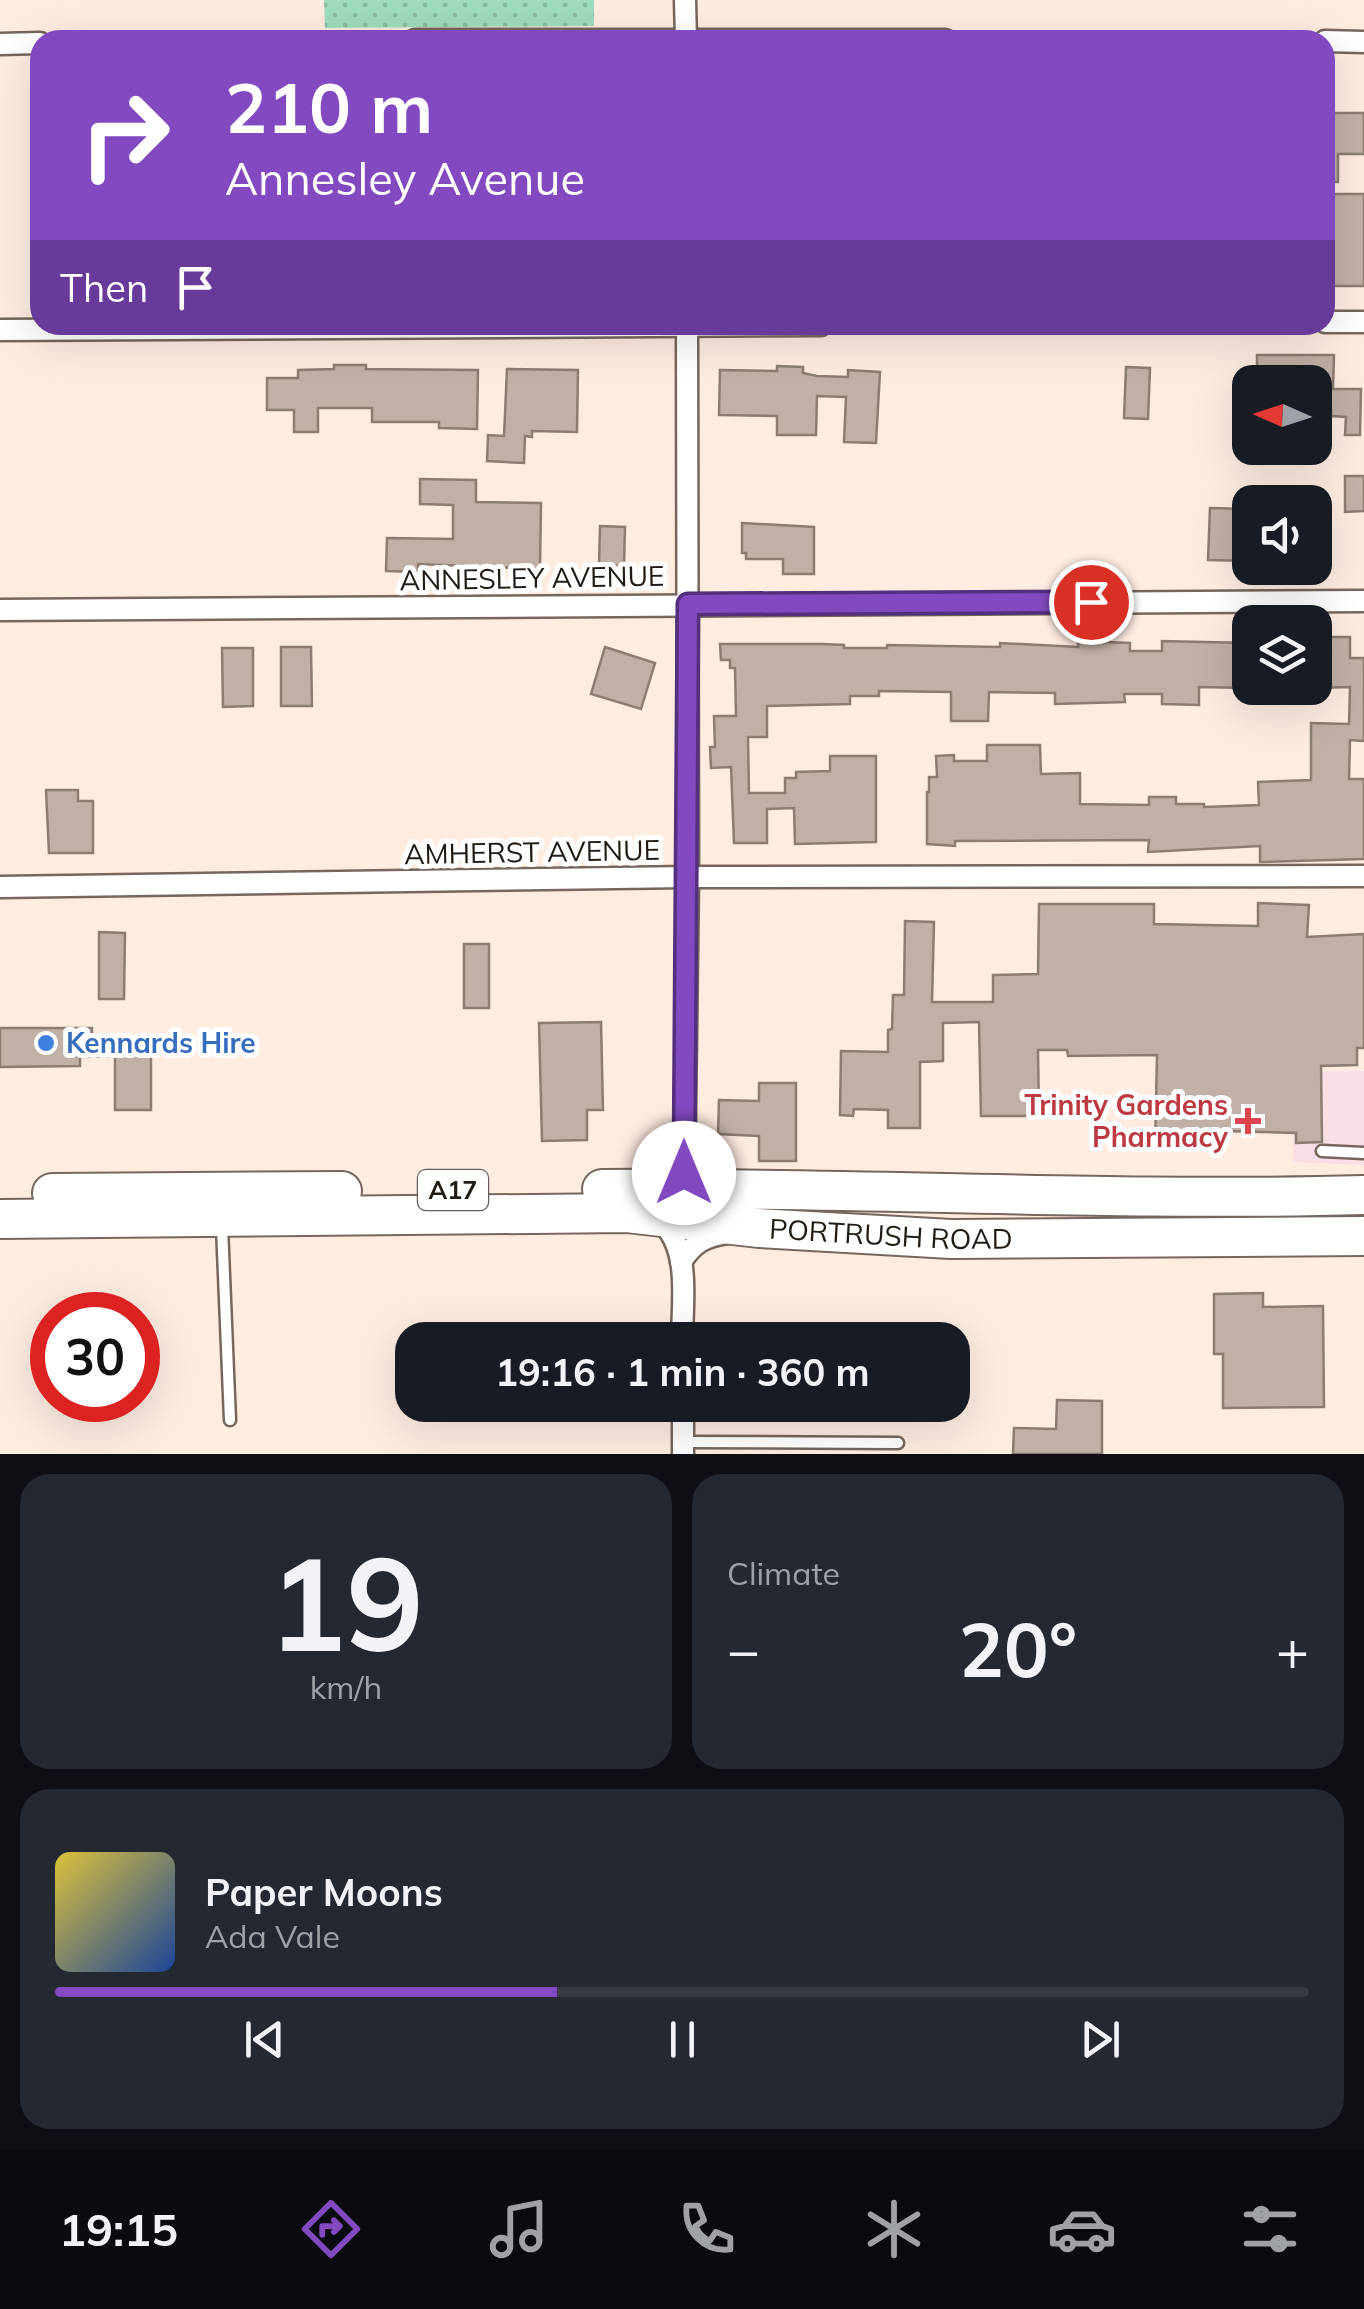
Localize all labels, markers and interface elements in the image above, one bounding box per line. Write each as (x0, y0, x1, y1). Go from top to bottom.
text: 210 m (225, 63, 433, 151)
icon: right (60, 70, 190, 200)
text: Annesley Avenue (225, 150, 585, 206)
icon: arrive (168, 260, 223, 315)
text: Then (60, 264, 148, 312)
north arrow (1232, 365, 1332, 465)
map controls (1232, 365, 1332, 705)
button: sound (1232, 485, 1332, 585)
street label: ANNESLEY AVENUE (399, 558, 665, 597)
pin (1049, 560, 1134, 645)
icon: arrive (1064, 575, 1119, 630)
button: layers (1232, 605, 1332, 705)
street label: AMHERST AVENUE (404, 832, 660, 871)
place label: Kennards Hire (66, 1025, 256, 1060)
marker: Kennards Hire (35, 1032, 57, 1054)
place label: Trinity Gardens Pharmacy (1024, 1087, 1229, 1154)
marker: Trinity Gardens Pharmacy (1237, 1110, 1259, 1132)
position arrow (632, 1121, 736, 1225)
road number: A17 (418, 1170, 488, 1210)
street label: PORTRUSH ROAD (768, 1211, 1013, 1256)
speed limit sign: 30 (30, 1292, 160, 1422)
text: 19:16 · 1 min · 360 m (495, 1348, 870, 1396)
text: 19 (268, 1520, 424, 1684)
text: Climate (727, 1553, 840, 1593)
text: 20° (959, 1602, 1077, 1696)
text: − (727, 1615, 760, 1684)
text: + (1276, 1615, 1309, 1684)
text: km/h (310, 1667, 382, 1707)
text: Paper Moons (205, 1868, 443, 1916)
text: Ada Vale (205, 1916, 340, 1956)
icon: previous (237, 2012, 292, 2067)
icon: pause (655, 2012, 710, 2067)
icon: next (1073, 2012, 1128, 2067)
icon: directions (296, 2194, 366, 2264)
icon: music (484, 2194, 554, 2264)
icon: phone (672, 2194, 742, 2264)
icon: climate (859, 2194, 929, 2264)
icon: car (1047, 2194, 1117, 2264)
icon: filters (1235, 2194, 1305, 2264)
text: 19:15 (59, 2201, 178, 2257)

